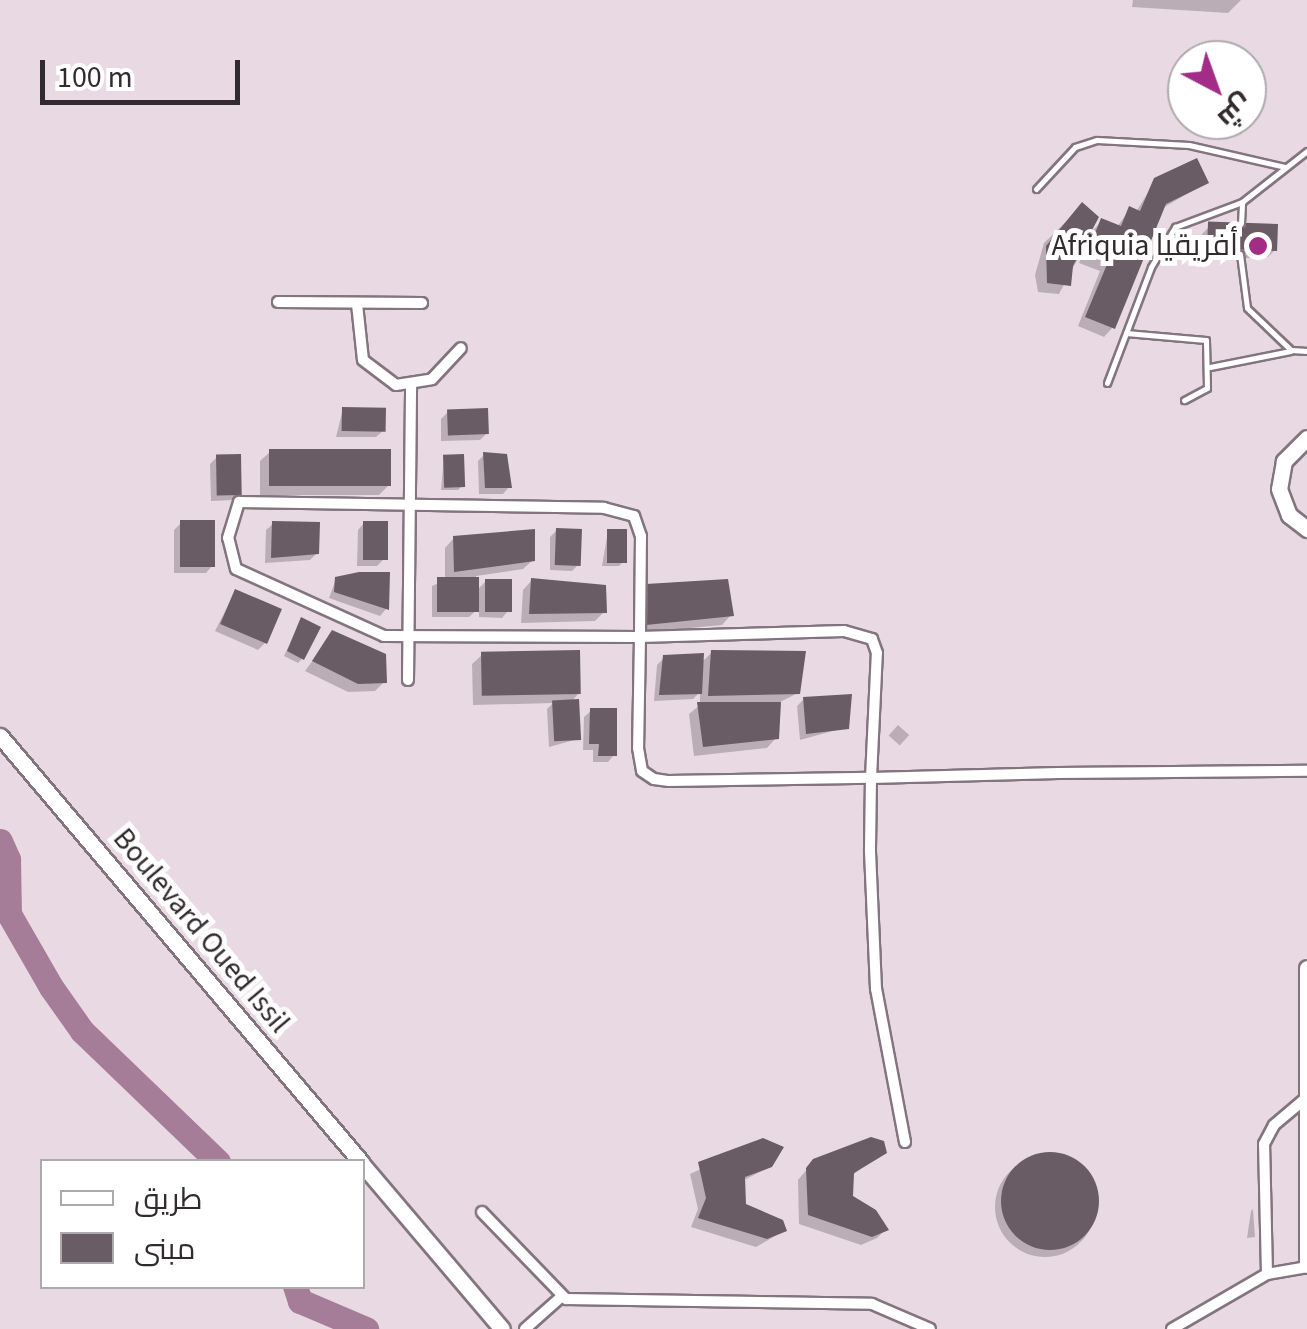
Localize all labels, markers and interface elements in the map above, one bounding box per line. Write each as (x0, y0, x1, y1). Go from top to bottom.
scale bar (45, 40, 245, 102)
north arrow (1167, 40, 1267, 140)
text: 100 m (57, 56, 133, 99)
text: ش (1209, 84, 1262, 138)
place label: Afriquia أفريقيا (1051, 228, 1238, 264)
marker: Afriquia أفريقيا (1247, 235, 1269, 257)
street label: Boulevard Oued Issil (105, 821, 297, 1041)
legend (40, 1159, 365, 1289)
text: طريق (134, 1178, 203, 1221)
text: مبنى (134, 1228, 195, 1271)

